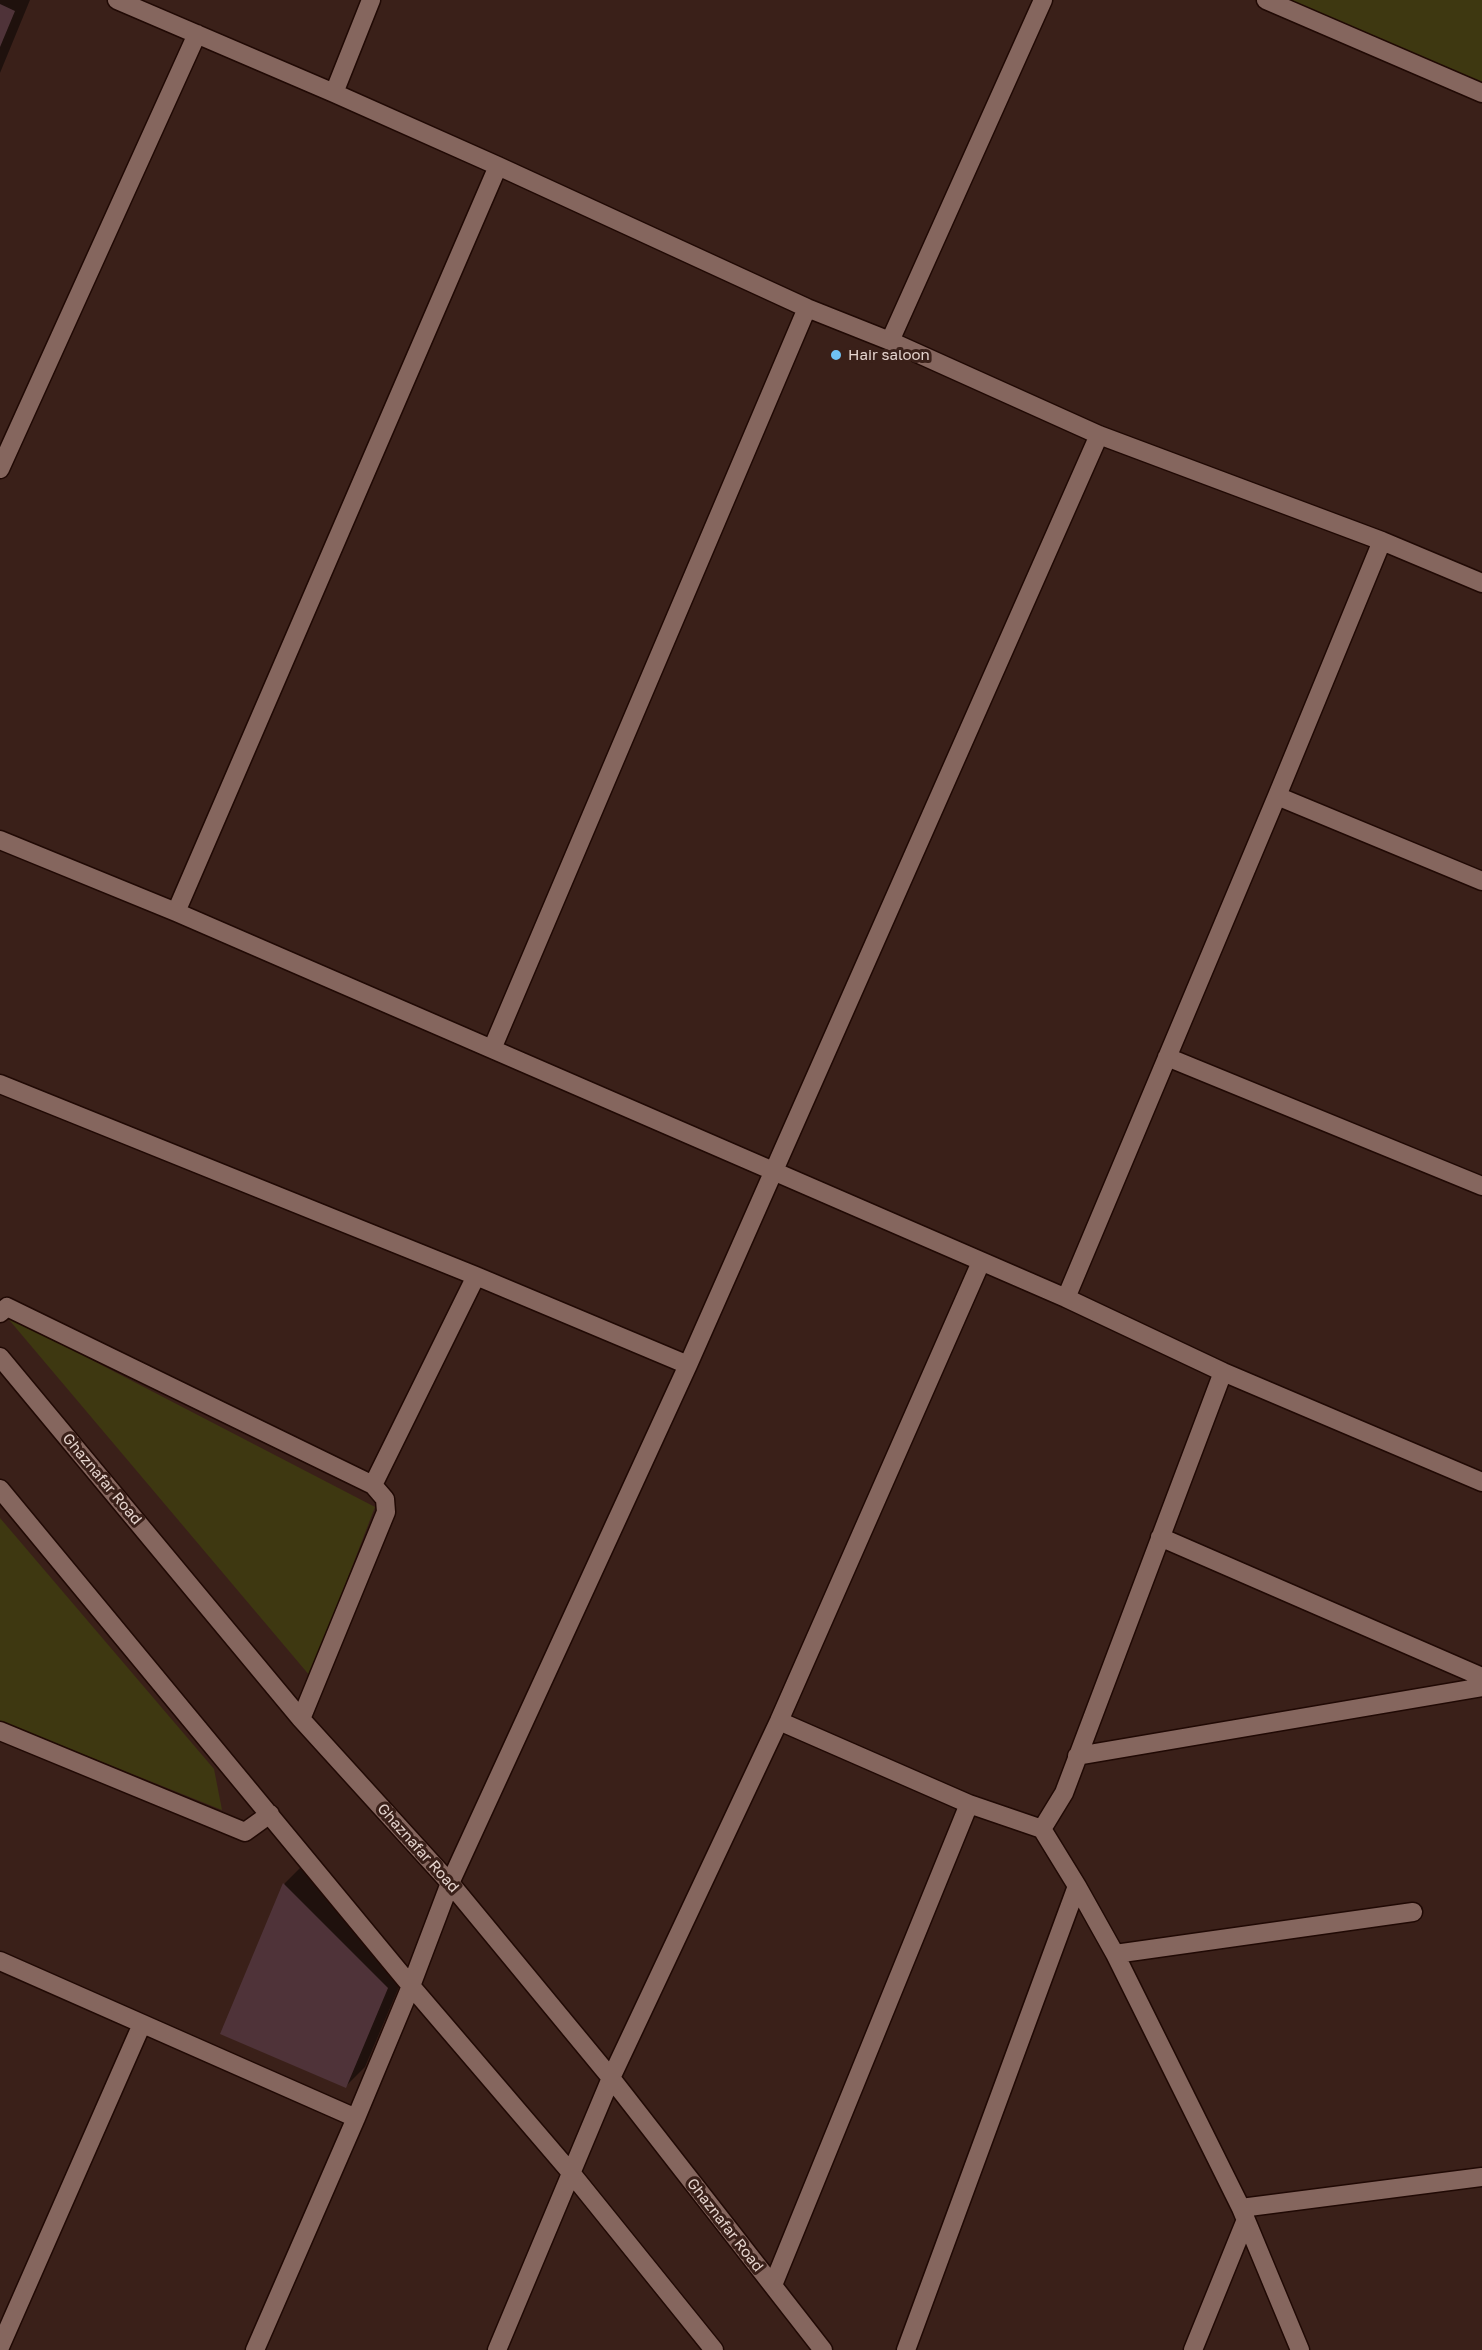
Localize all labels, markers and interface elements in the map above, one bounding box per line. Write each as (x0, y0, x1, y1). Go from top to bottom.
place label: Hair saloon (848, 346, 930, 364)
marker: Hair saloon (829, 348, 843, 362)
street label: Ghaznafar Road (59, 1430, 145, 1528)
street label: Ghaznafar Road (373, 1800, 463, 1896)
street label: Ghaznafar Road (683, 2175, 767, 2275)

